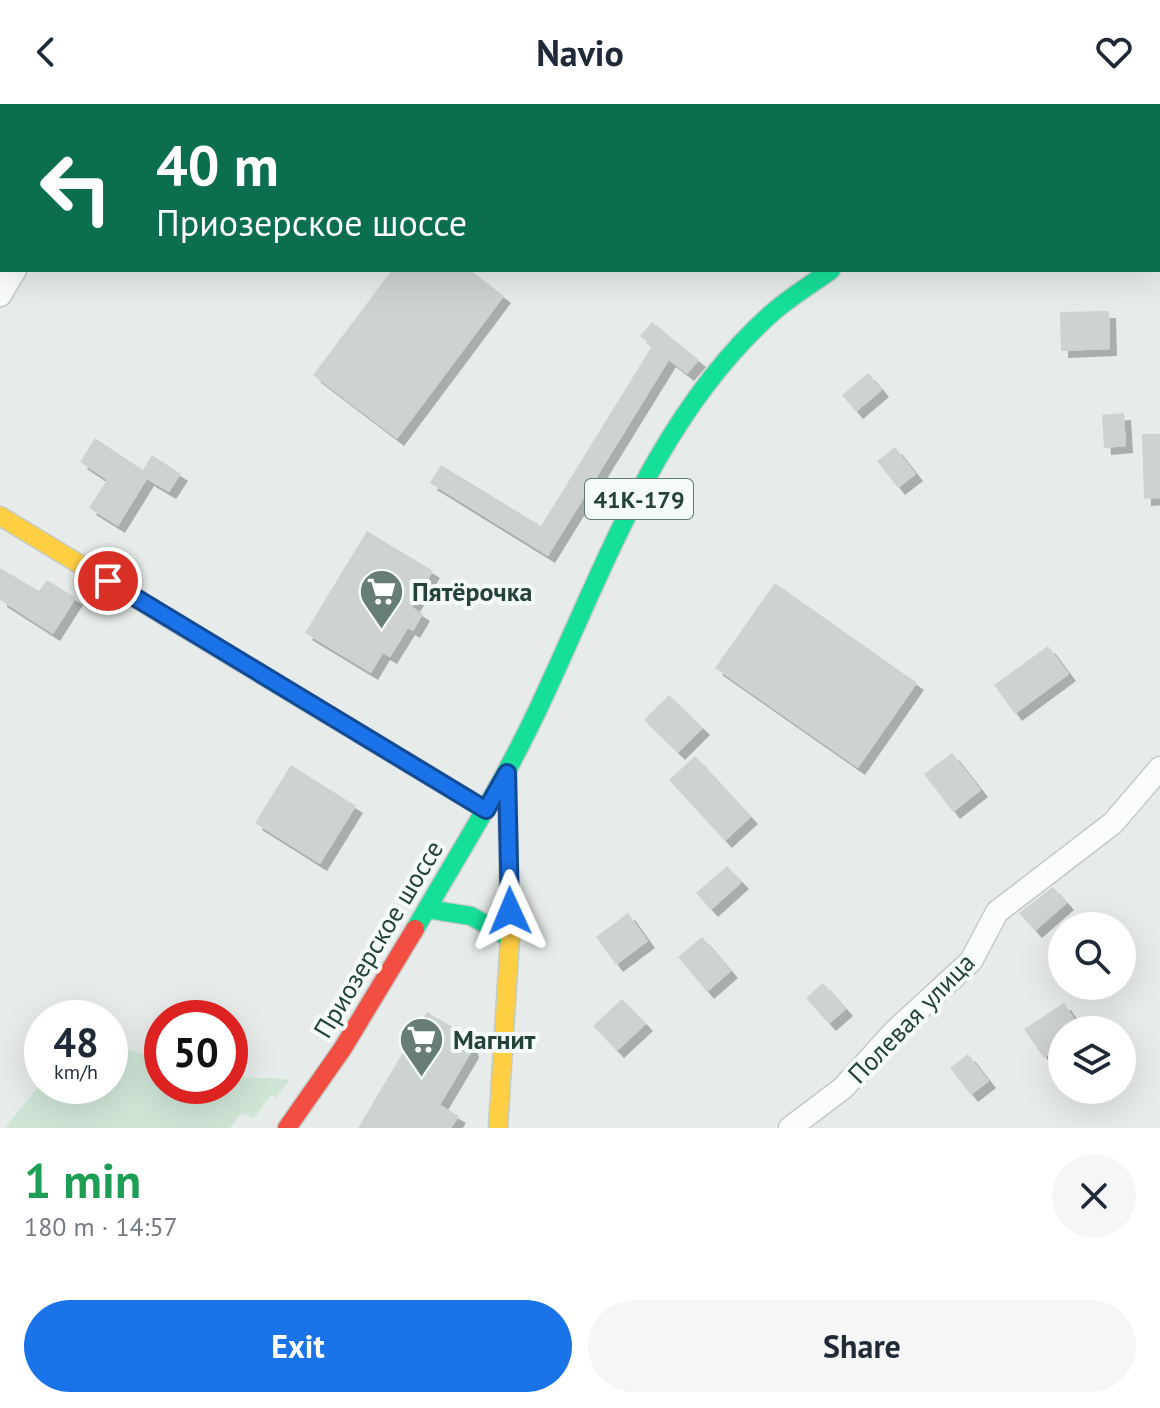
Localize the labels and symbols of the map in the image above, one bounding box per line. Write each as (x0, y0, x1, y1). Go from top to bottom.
road number: 41К-179 (585, 479, 693, 519)
pin (74, 547, 142, 615)
supermarket icon: Пятёрочка (357, 567, 405, 630)
place label: Пятёрочка (412, 575, 532, 608)
street label: Приозерское шоссе (306, 834, 450, 1044)
position arrow (468, 869, 552, 953)
street label: Полевая улица (841, 946, 981, 1090)
speed limit sign: 50 (144, 1000, 248, 1104)
supermarket icon: Магнит (398, 1015, 446, 1078)
place label: Магнит (453, 1023, 536, 1056)

